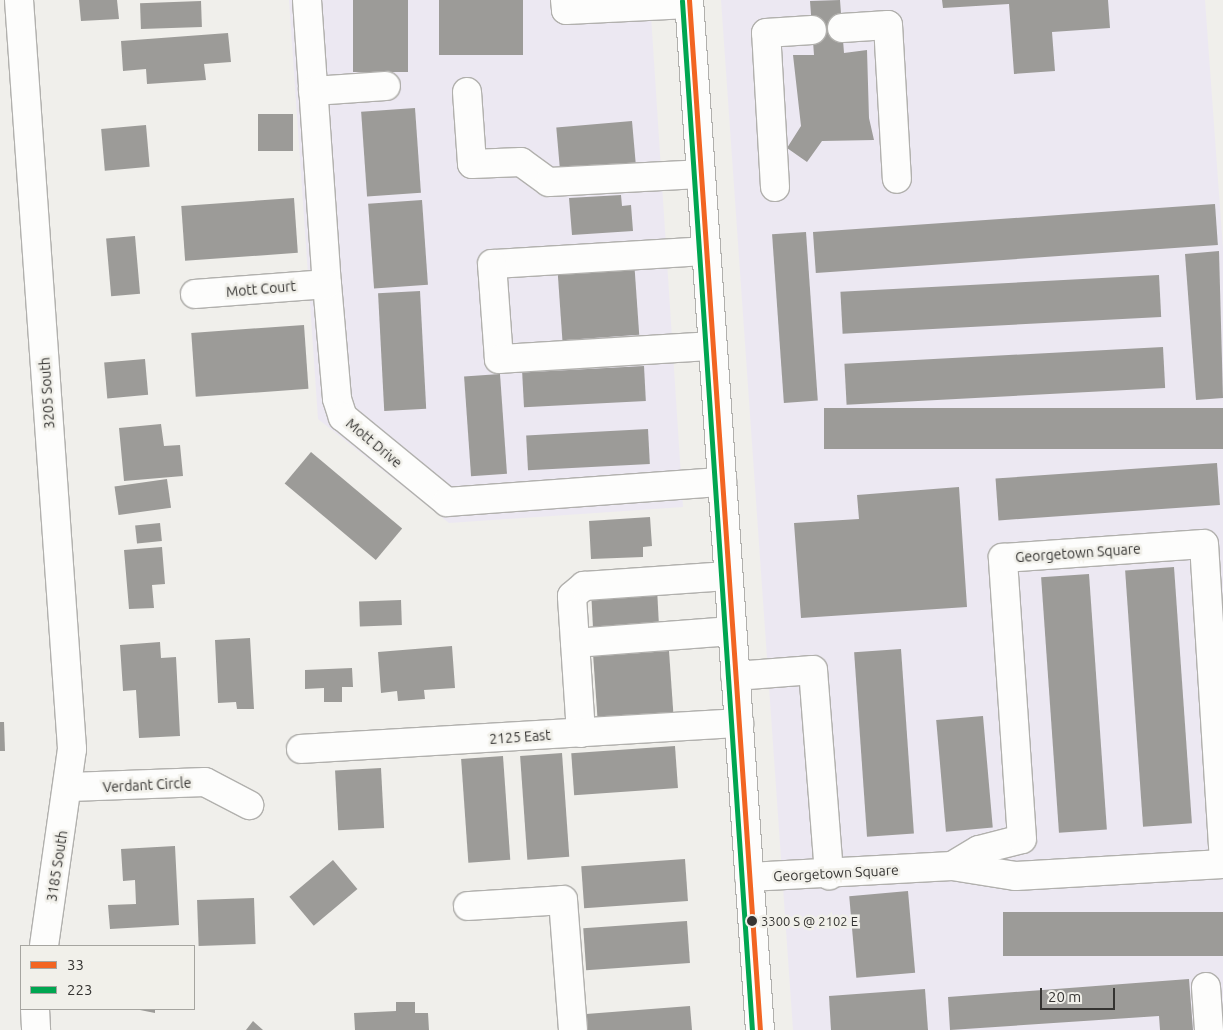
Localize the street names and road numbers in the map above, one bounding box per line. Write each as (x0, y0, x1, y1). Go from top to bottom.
street label: Mott Court (225, 278, 297, 300)
street label: 3205 South (36, 357, 58, 429)
street label: Mott Drive (343, 415, 405, 471)
street label: Georgetown Square (1015, 540, 1141, 566)
street label: 2125 East (489, 726, 551, 748)
street label: Verdant Circle (102, 774, 192, 796)
street label: 3185 South (43, 829, 71, 903)
street label: Georgetown Square (773, 861, 899, 885)

